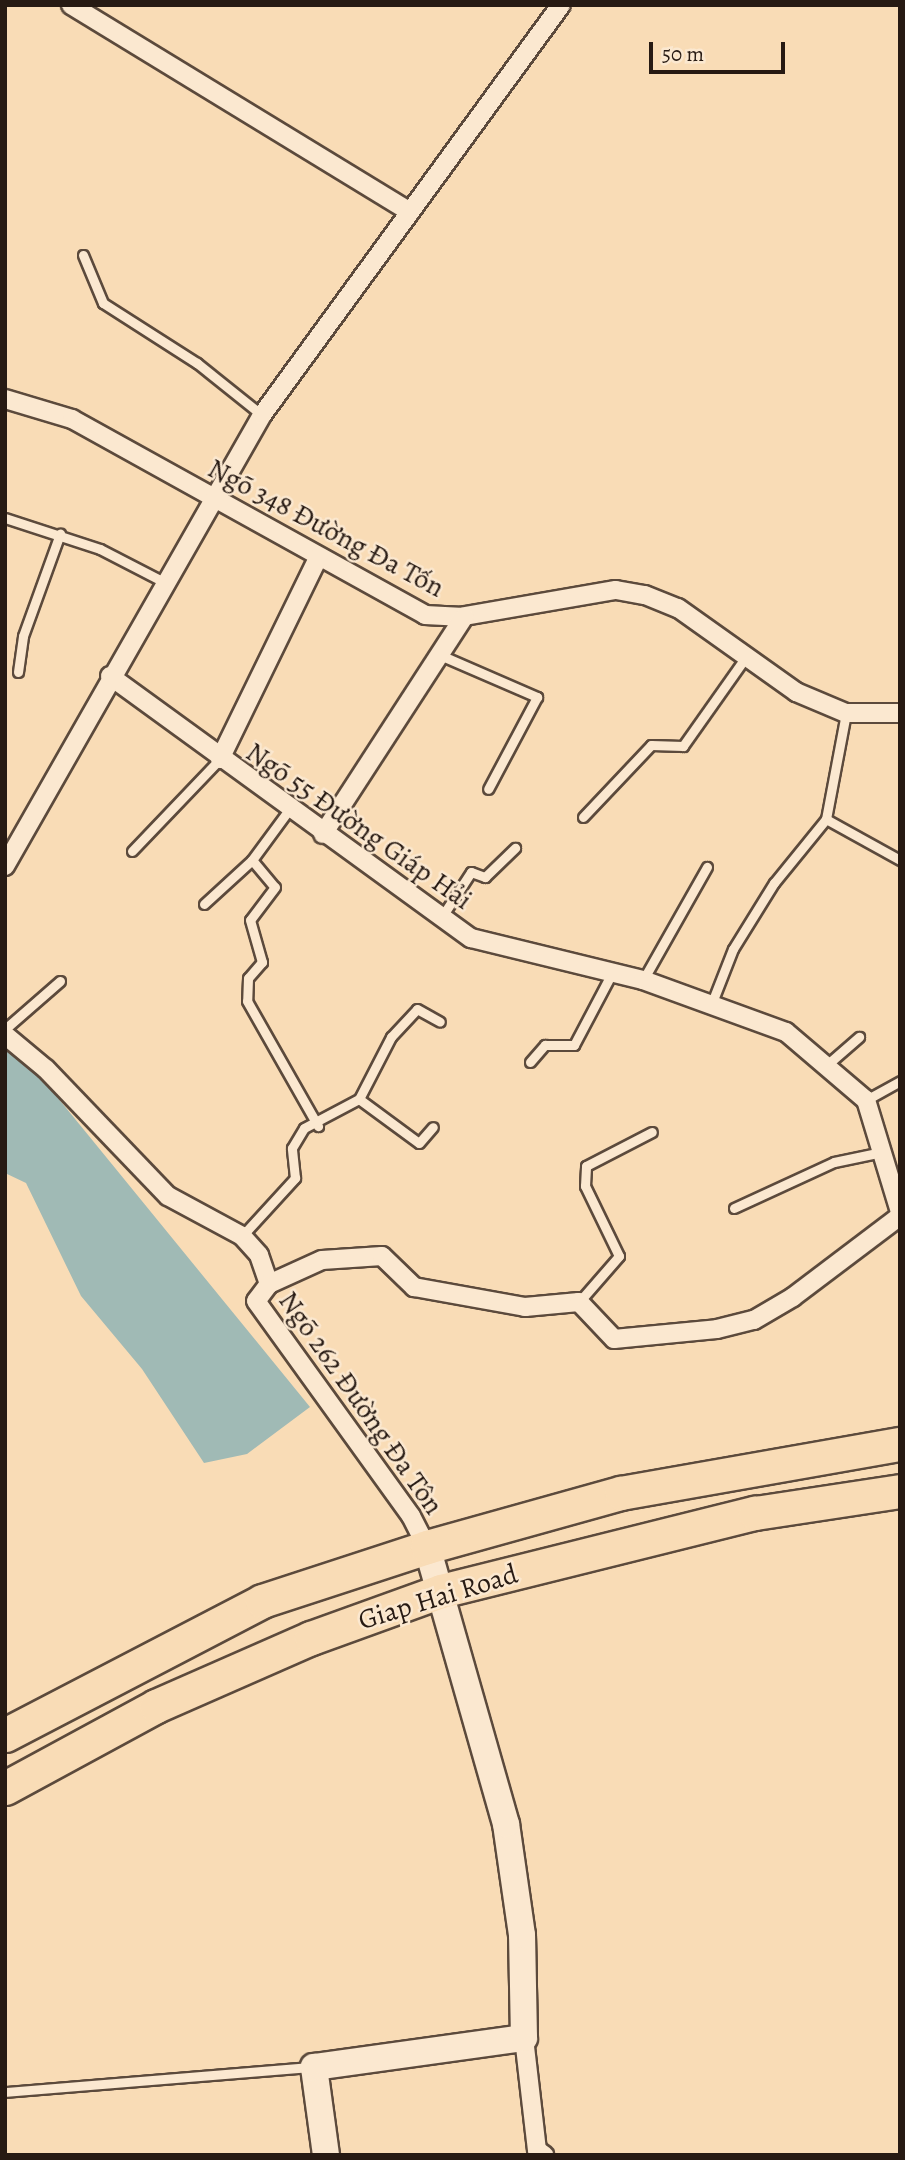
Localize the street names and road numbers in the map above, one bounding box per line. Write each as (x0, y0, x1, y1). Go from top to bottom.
street label: Ngõ 348 Đường Đa Tốn (202, 451, 450, 605)
street label: Ngõ 55 Đường Giáp Hải (239, 735, 479, 917)
street label: Ngõ 262 Đường Đa Tôn (271, 1285, 451, 1521)
street label: Giap Hai Road (354, 1557, 522, 1637)

